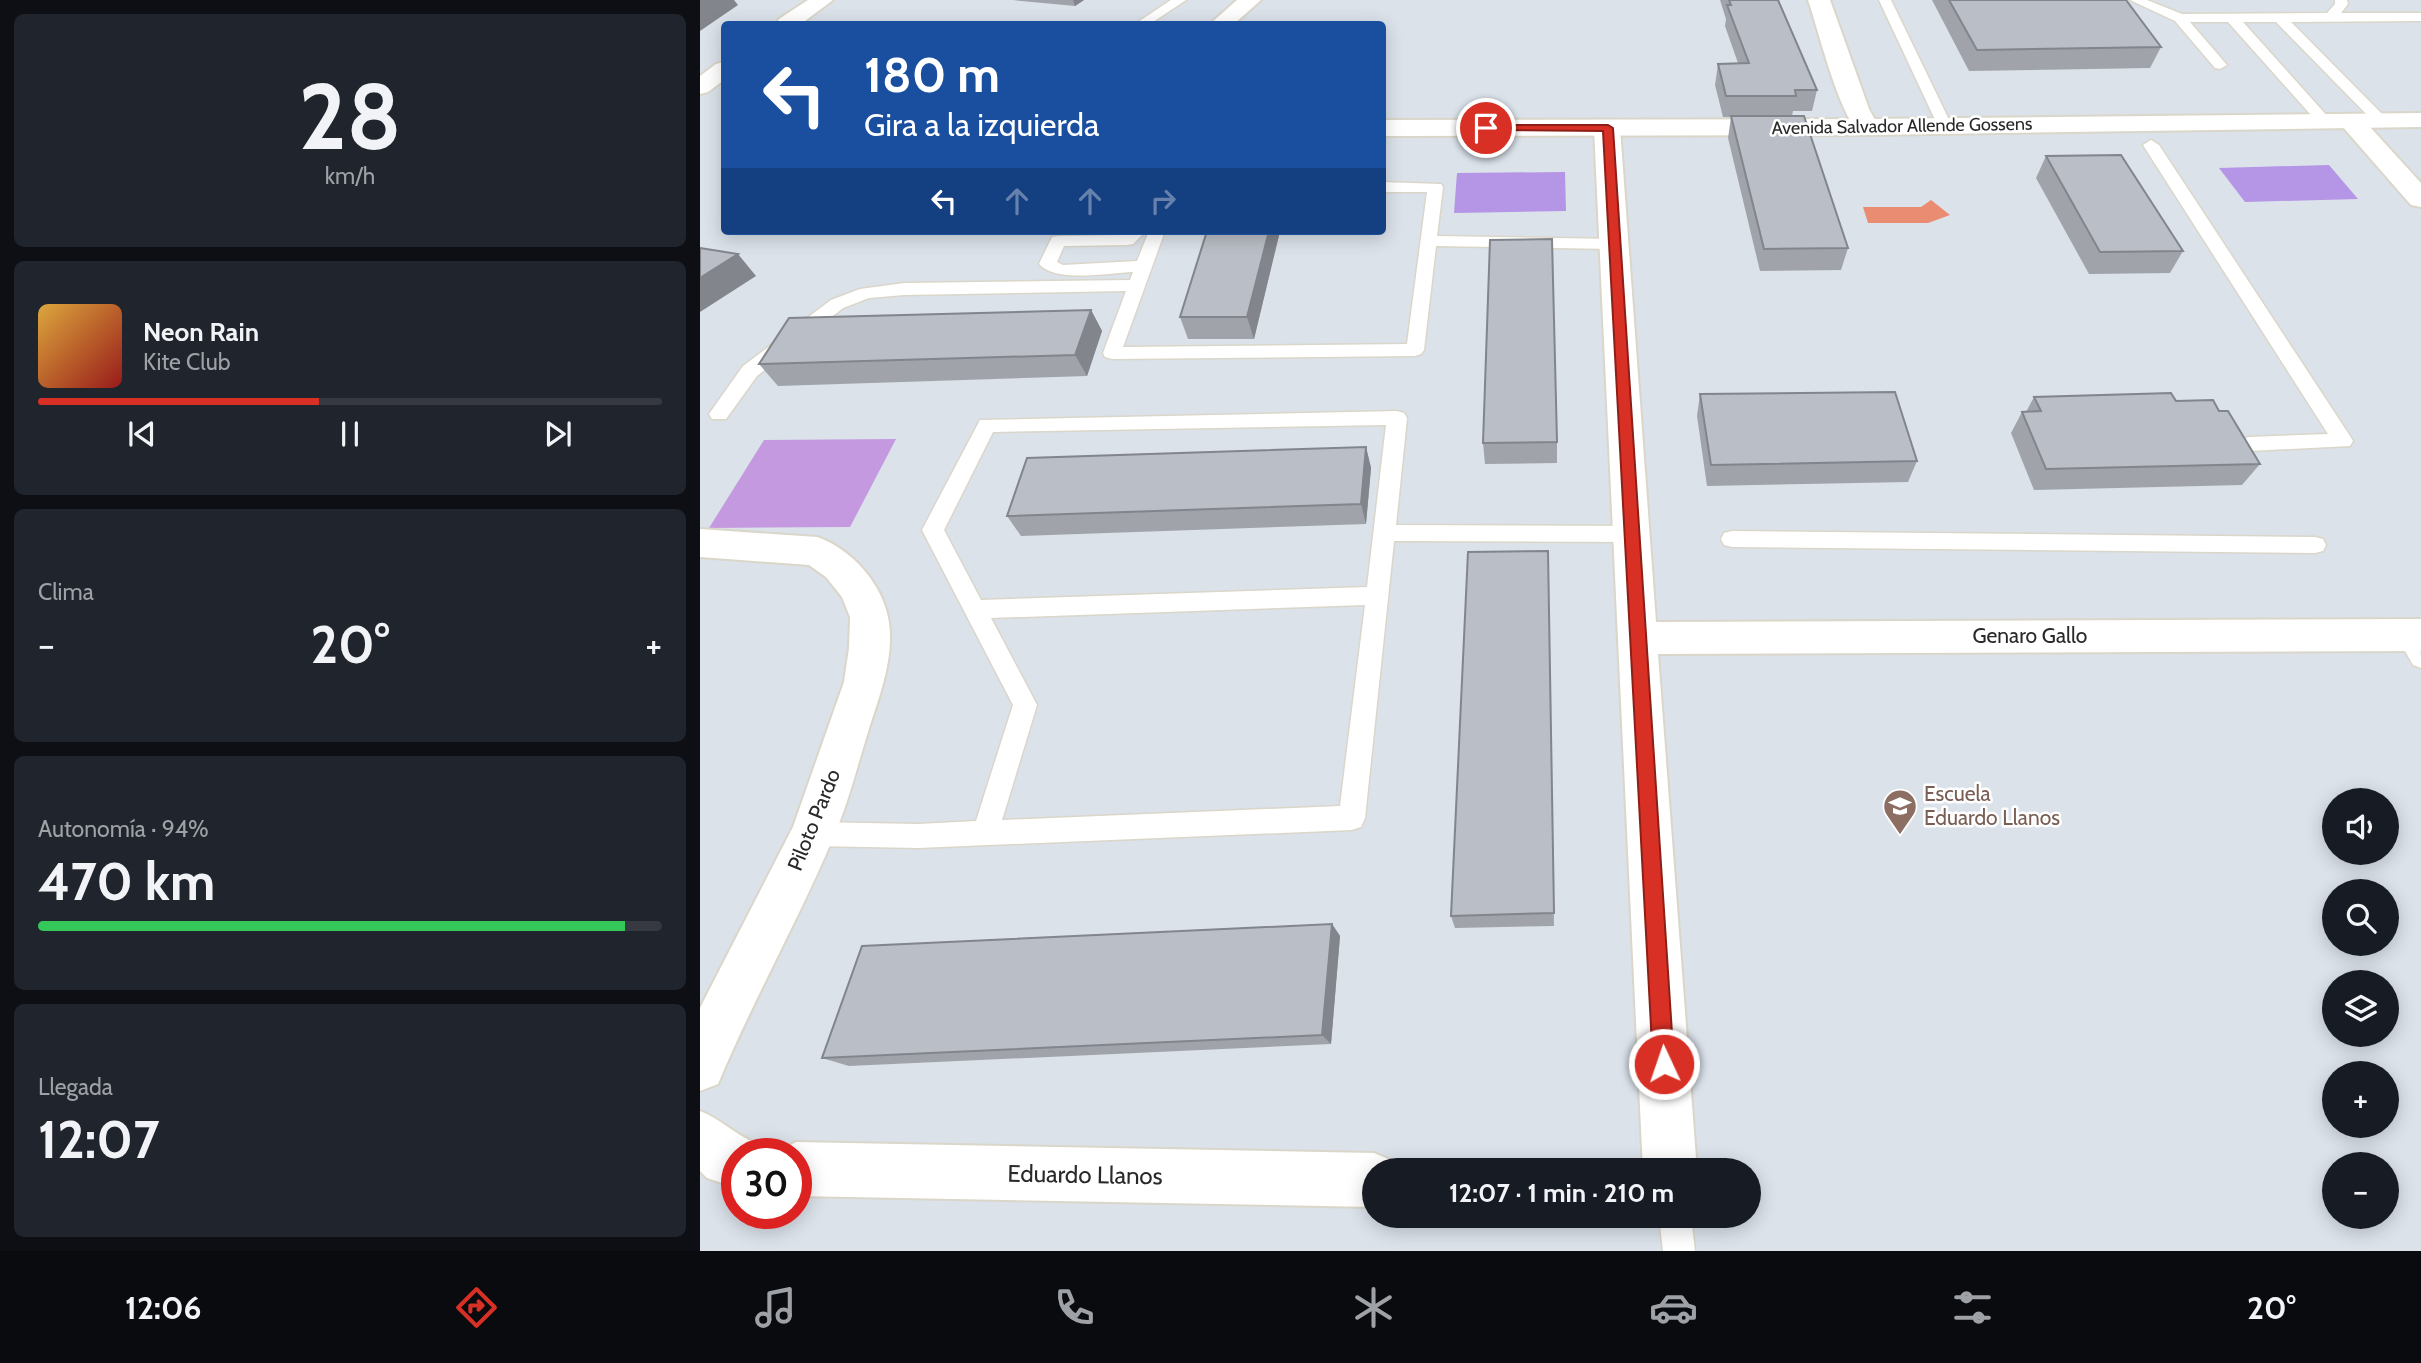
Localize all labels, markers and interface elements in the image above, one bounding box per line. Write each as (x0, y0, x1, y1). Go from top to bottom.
text: 180 m (864, 45, 1000, 104)
icon: left (749, 49, 840, 140)
text: 28 (298, 61, 402, 172)
pin (1456, 98, 1516, 158)
text: Gira a la izquierda (864, 105, 1099, 144)
icon: arrive (1467, 109, 1505, 147)
street label: Avenida Salvador Allende Gossens (1771, 113, 2033, 139)
text: km/h (325, 162, 375, 190)
icon: left (925, 182, 963, 220)
icon: ahead (998, 182, 1036, 220)
icon: ahead (1071, 182, 1109, 220)
icon: right (1144, 182, 1182, 220)
text: Neon Rain (143, 316, 259, 348)
text: Kite Club (143, 348, 230, 376)
icon: previous (123, 415, 161, 453)
icon: pause (331, 415, 369, 453)
icon: next (539, 415, 577, 453)
text: Clima (38, 578, 94, 606)
text: 20° (310, 613, 390, 676)
text: − (38, 621, 55, 668)
text: + (645, 621, 662, 668)
street label: Genaro Gallo (1973, 623, 2087, 648)
street label: Piloto Pardo (782, 765, 845, 874)
place label: Escuela Eduardo Llanos (1924, 781, 2060, 830)
school or university icon: Escuela Eduardo Llanos (1881, 787, 1919, 836)
map controls (2322, 788, 2399, 1229)
button: sound (2322, 788, 2399, 865)
text: Autonomía · 94% (38, 815, 209, 843)
text: 470 km (38, 850, 215, 913)
button: search (2322, 879, 2399, 956)
button: layers (2322, 970, 2399, 1047)
position arrow (1627, 1027, 1701, 1101)
button: + (2322, 1061, 2399, 1138)
text: Llegada (38, 1073, 113, 1101)
text: 12:07 (38, 1108, 159, 1171)
speed limit sign: 30 (721, 1138, 812, 1229)
button: − (2322, 1152, 2399, 1229)
street label: Eduardo Llanos (1007, 1159, 1163, 1190)
text: 12:07 · 1 min · 210 m (1449, 1177, 1674, 1209)
icon: directions (452, 1283, 501, 1332)
icon: music (751, 1283, 800, 1332)
icon: phone (1050, 1283, 1099, 1332)
icon: climate (1349, 1283, 1398, 1332)
icon: car (1649, 1283, 1698, 1332)
icon: filters (1948, 1283, 1997, 1332)
text: 12:06 (125, 1288, 202, 1327)
text: 20° (2247, 1288, 2296, 1327)

